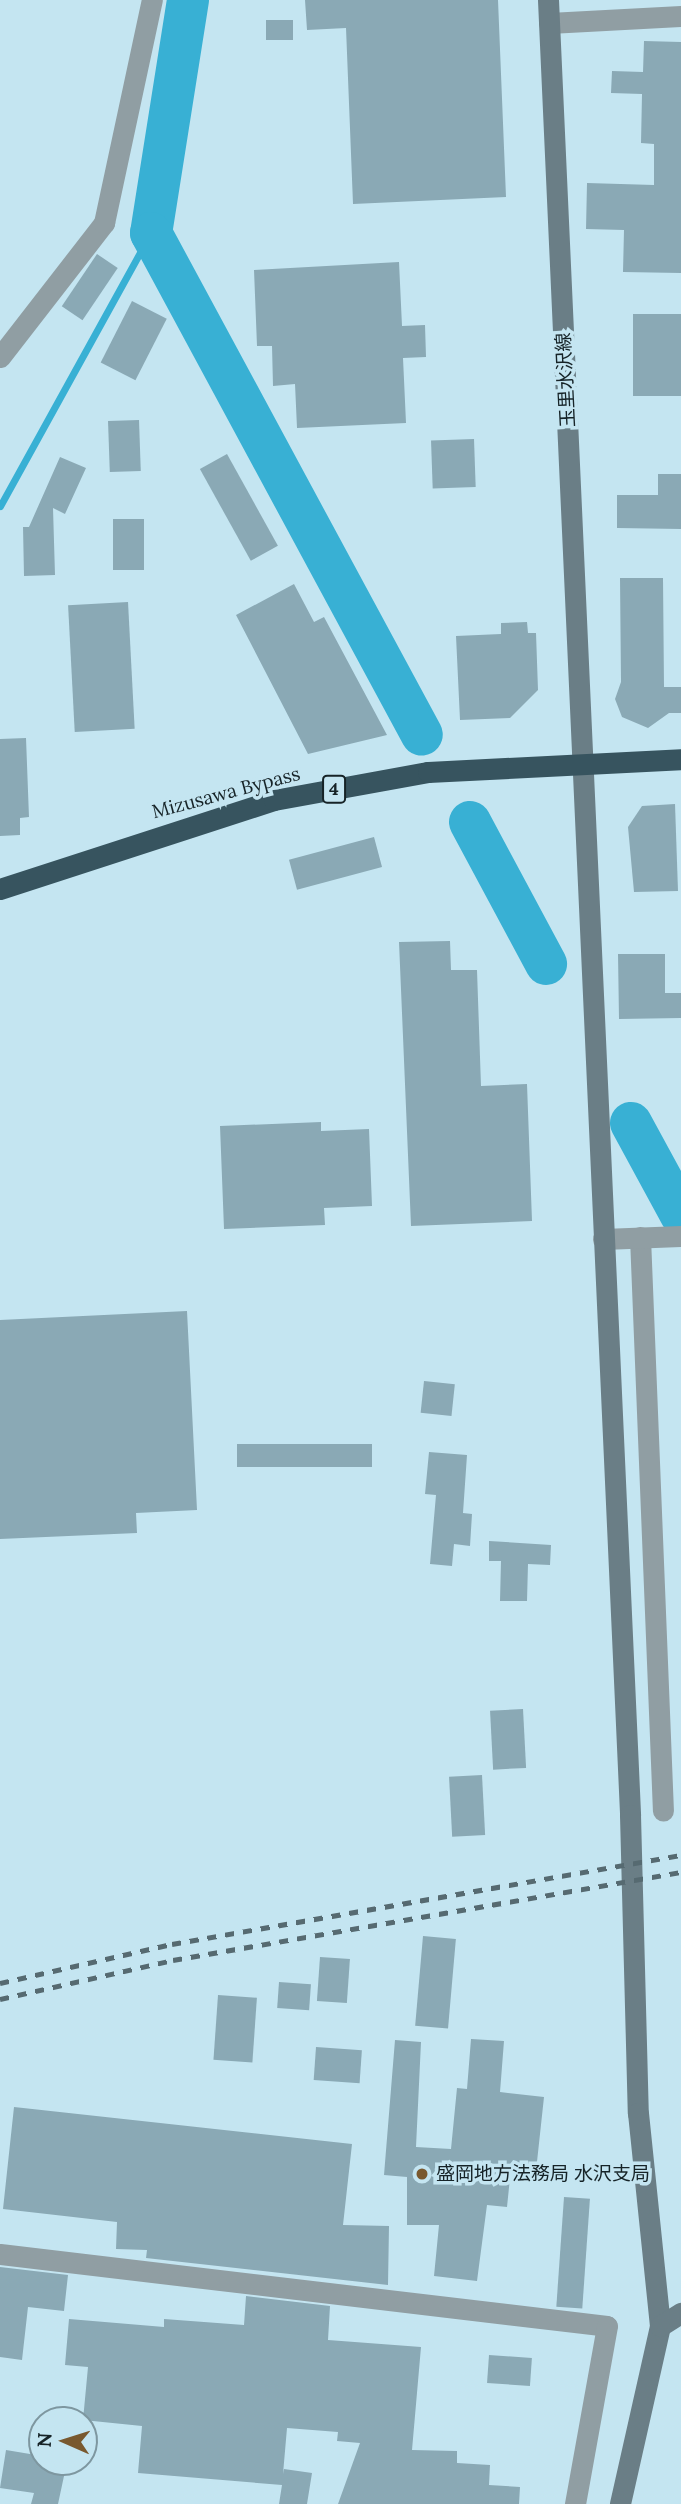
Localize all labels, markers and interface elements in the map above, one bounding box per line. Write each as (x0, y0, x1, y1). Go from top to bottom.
street label: 玉里水沢線 (552, 332, 580, 428)
street label: Mizusawa Bypass (149, 762, 303, 824)
road number: 4 (322, 774, 346, 804)
place label: 盛岡地方法務局 水沢支局 (436, 2163, 650, 2185)
marker: 盛岡地方法務局 水沢支局 (414, 2166, 430, 2182)
north arrow (28, 2406, 98, 2476)
text: N (32, 2432, 56, 2448)

